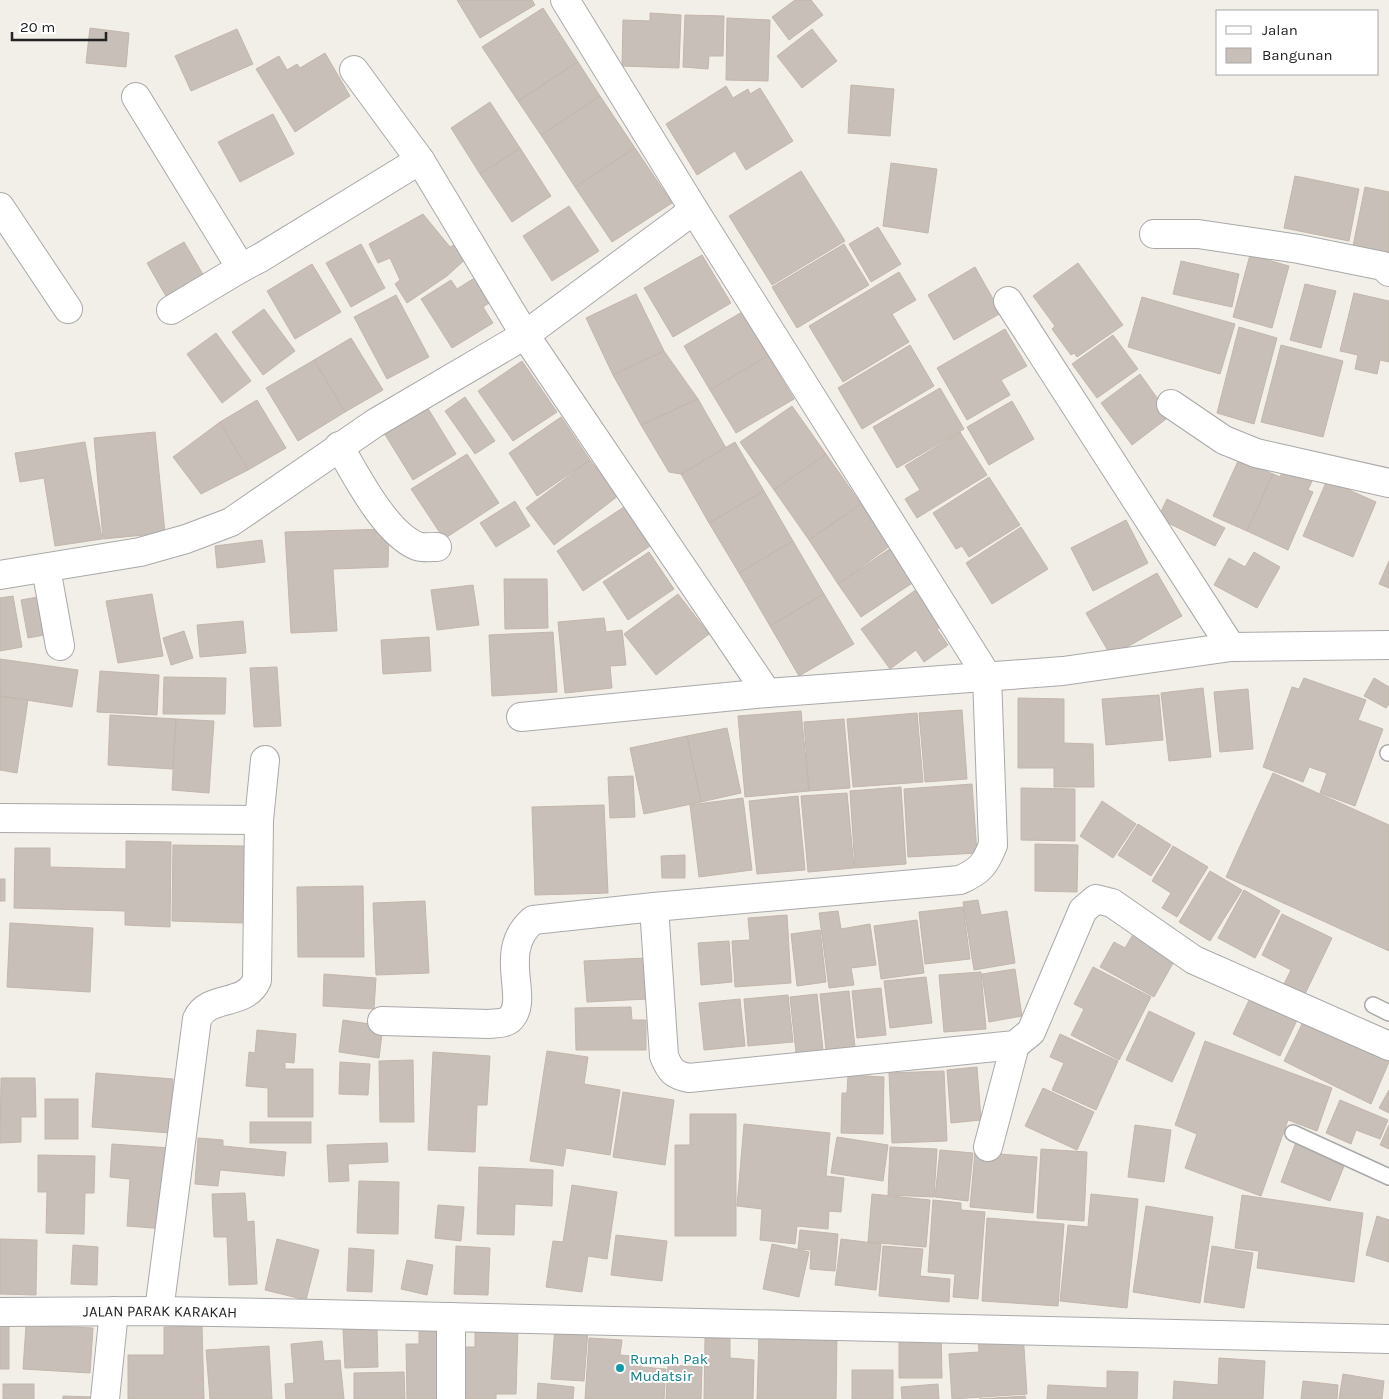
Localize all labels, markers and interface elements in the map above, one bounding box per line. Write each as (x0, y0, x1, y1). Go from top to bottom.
scale bar (12, 10, 106, 42)
legend (1216, 10, 1379, 75)
text: 20 m (20, 18, 55, 36)
text: Jalan (1262, 21, 1298, 39)
text: Bangunan (1262, 46, 1333, 64)
street label: JALAN PARAK KARAKAH (83, 1302, 237, 1321)
place label: Rumah Pak Mudatsir (630, 1350, 708, 1385)
marker: Rumah Pak Mudatsir (614, 1362, 626, 1374)

